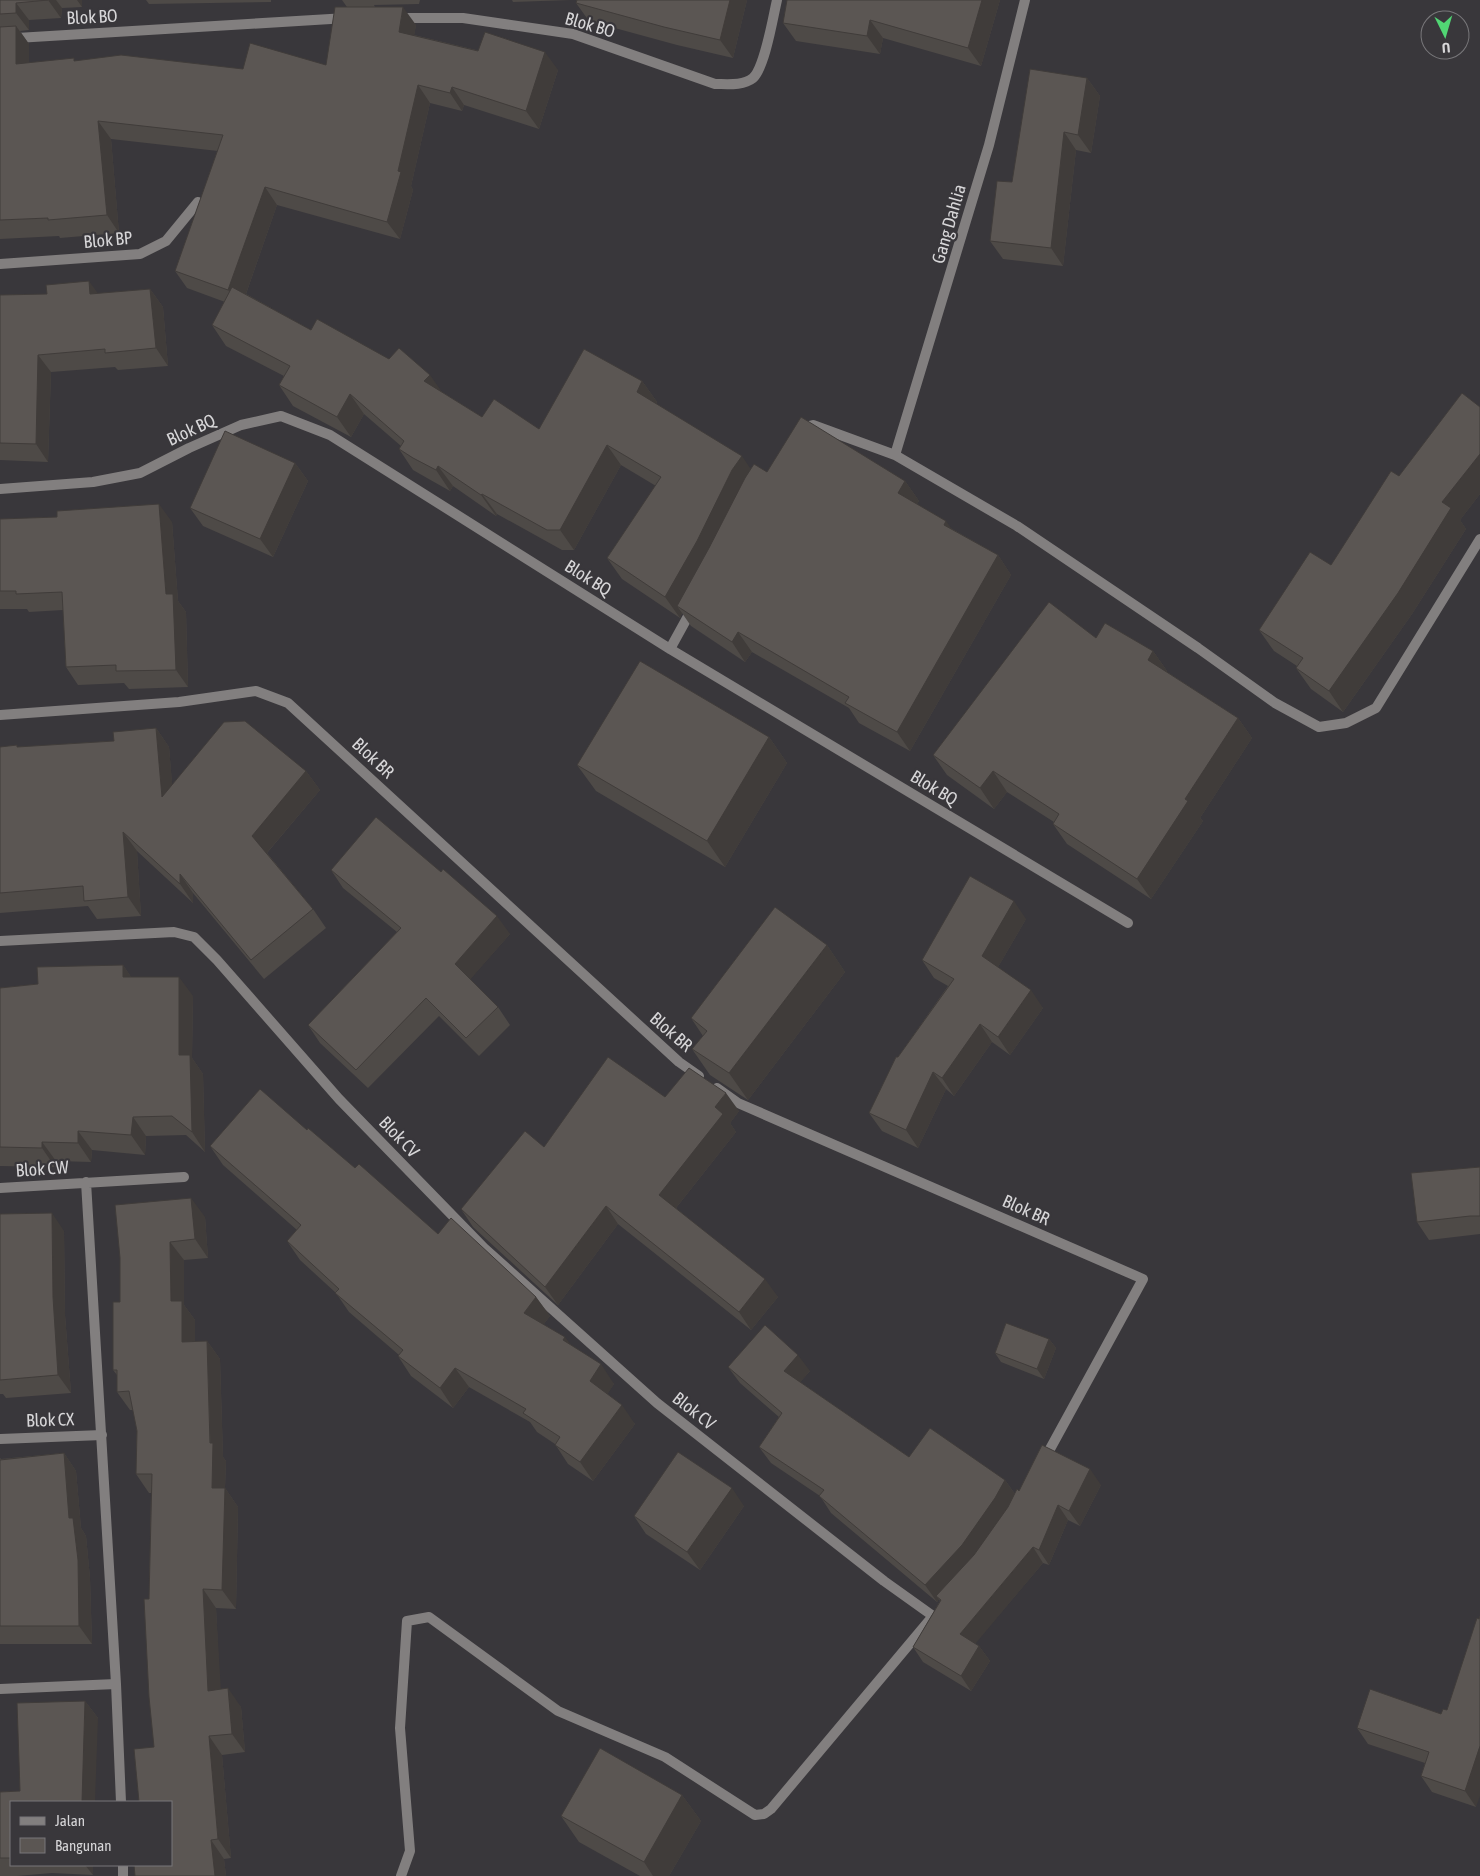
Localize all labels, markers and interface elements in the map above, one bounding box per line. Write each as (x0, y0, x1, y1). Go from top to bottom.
street label: Blok BO (66, 5, 118, 28)
street label: Blok BO (563, 7, 618, 42)
north arrow (1420, 10, 1470, 60)
text: U (1441, 40, 1451, 56)
street label: Gang Dahlia (927, 182, 970, 266)
street label: Blok BP (82, 227, 134, 252)
street label: Blok BQ (163, 409, 219, 450)
street label: Blok BQ (561, 555, 616, 600)
street label: Blok BR (348, 733, 399, 782)
street label: Blok BQ (907, 765, 962, 810)
street label: Blok BR (646, 1007, 697, 1056)
street label: Blok CV (375, 1112, 424, 1162)
street label: Blok CW (15, 1156, 69, 1181)
street label: Blok BR (999, 1190, 1053, 1229)
street label: Blok CV (669, 1387, 720, 1434)
street label: Blok CX (26, 1408, 75, 1431)
legend (10, 1801, 172, 1866)
text: Jalan (55, 1812, 85, 1829)
text: Bangunan (55, 1837, 112, 1854)

